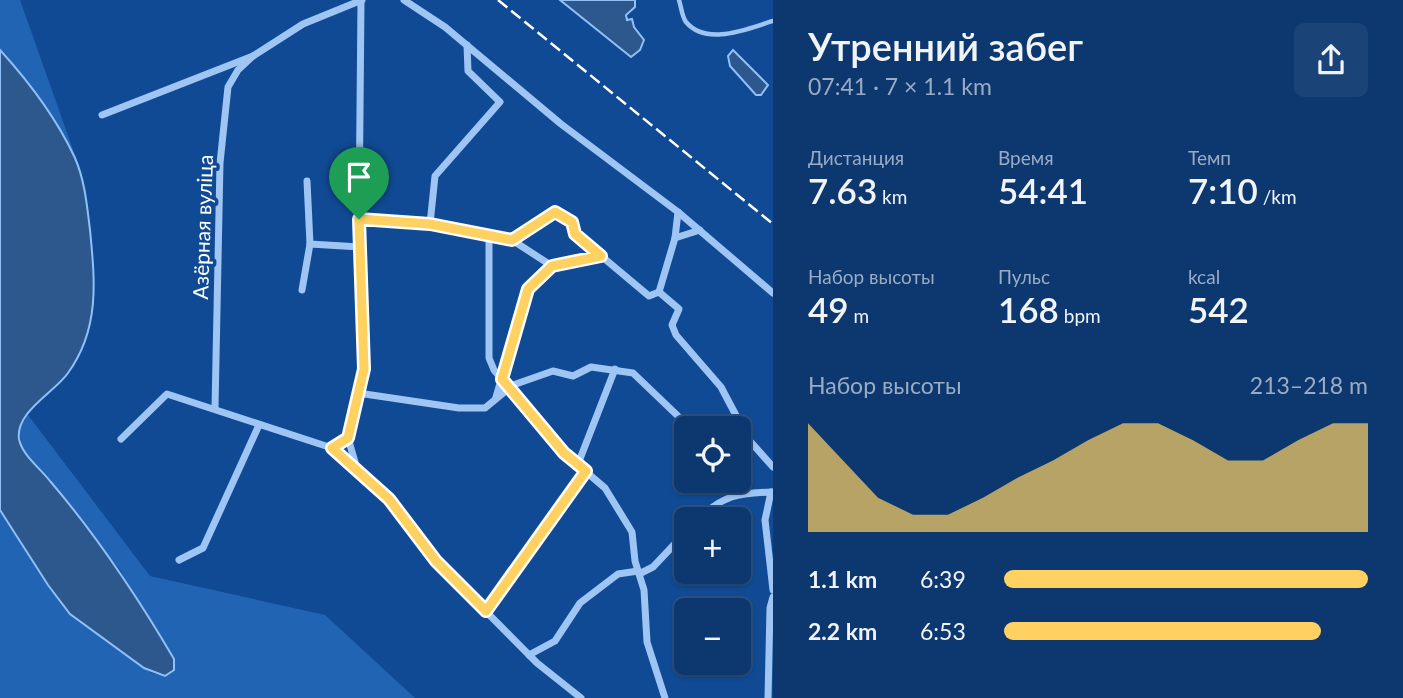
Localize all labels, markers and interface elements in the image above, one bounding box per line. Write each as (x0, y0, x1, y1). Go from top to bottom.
text: Утренний забег (808, 23, 1083, 69)
button: share (1294, 23, 1368, 97)
text: 07:41 · 7 × 1.1 km (808, 72, 992, 100)
text: Дистанция (808, 146, 904, 169)
text: Время (998, 146, 1054, 169)
text: Темп (1188, 146, 1231, 169)
pin (329, 147, 389, 219)
street label: Азёрная вуліца (187, 154, 217, 300)
icon: arrive (340, 158, 378, 196)
text: 7.63 (808, 169, 877, 211)
text: 54:41 (998, 169, 1088, 211)
text: 7:10 (1188, 169, 1258, 211)
text: km (877, 185, 907, 208)
text: /km (1258, 185, 1297, 208)
text: Набор высоты (808, 265, 935, 288)
text: Пульс (998, 265, 1050, 288)
text: kcal (1188, 265, 1220, 288)
text: 49 (808, 288, 849, 330)
text: 168 (998, 288, 1059, 330)
text: 542 (1188, 288, 1249, 330)
text: m (849, 304, 869, 327)
text: bpm (1059, 304, 1101, 327)
text: Набор высоты (808, 371, 962, 399)
text: 213–218 m (1250, 371, 1368, 399)
map controls (674, 416, 751, 675)
button: locate (674, 416, 751, 493)
button: + (674, 507, 751, 584)
text: 1.1 km (808, 565, 877, 593)
text: 6:39 (920, 565, 966, 593)
button: − (674, 598, 751, 675)
text: 2.2 km (808, 617, 877, 645)
text: 6:53 (920, 617, 966, 645)

